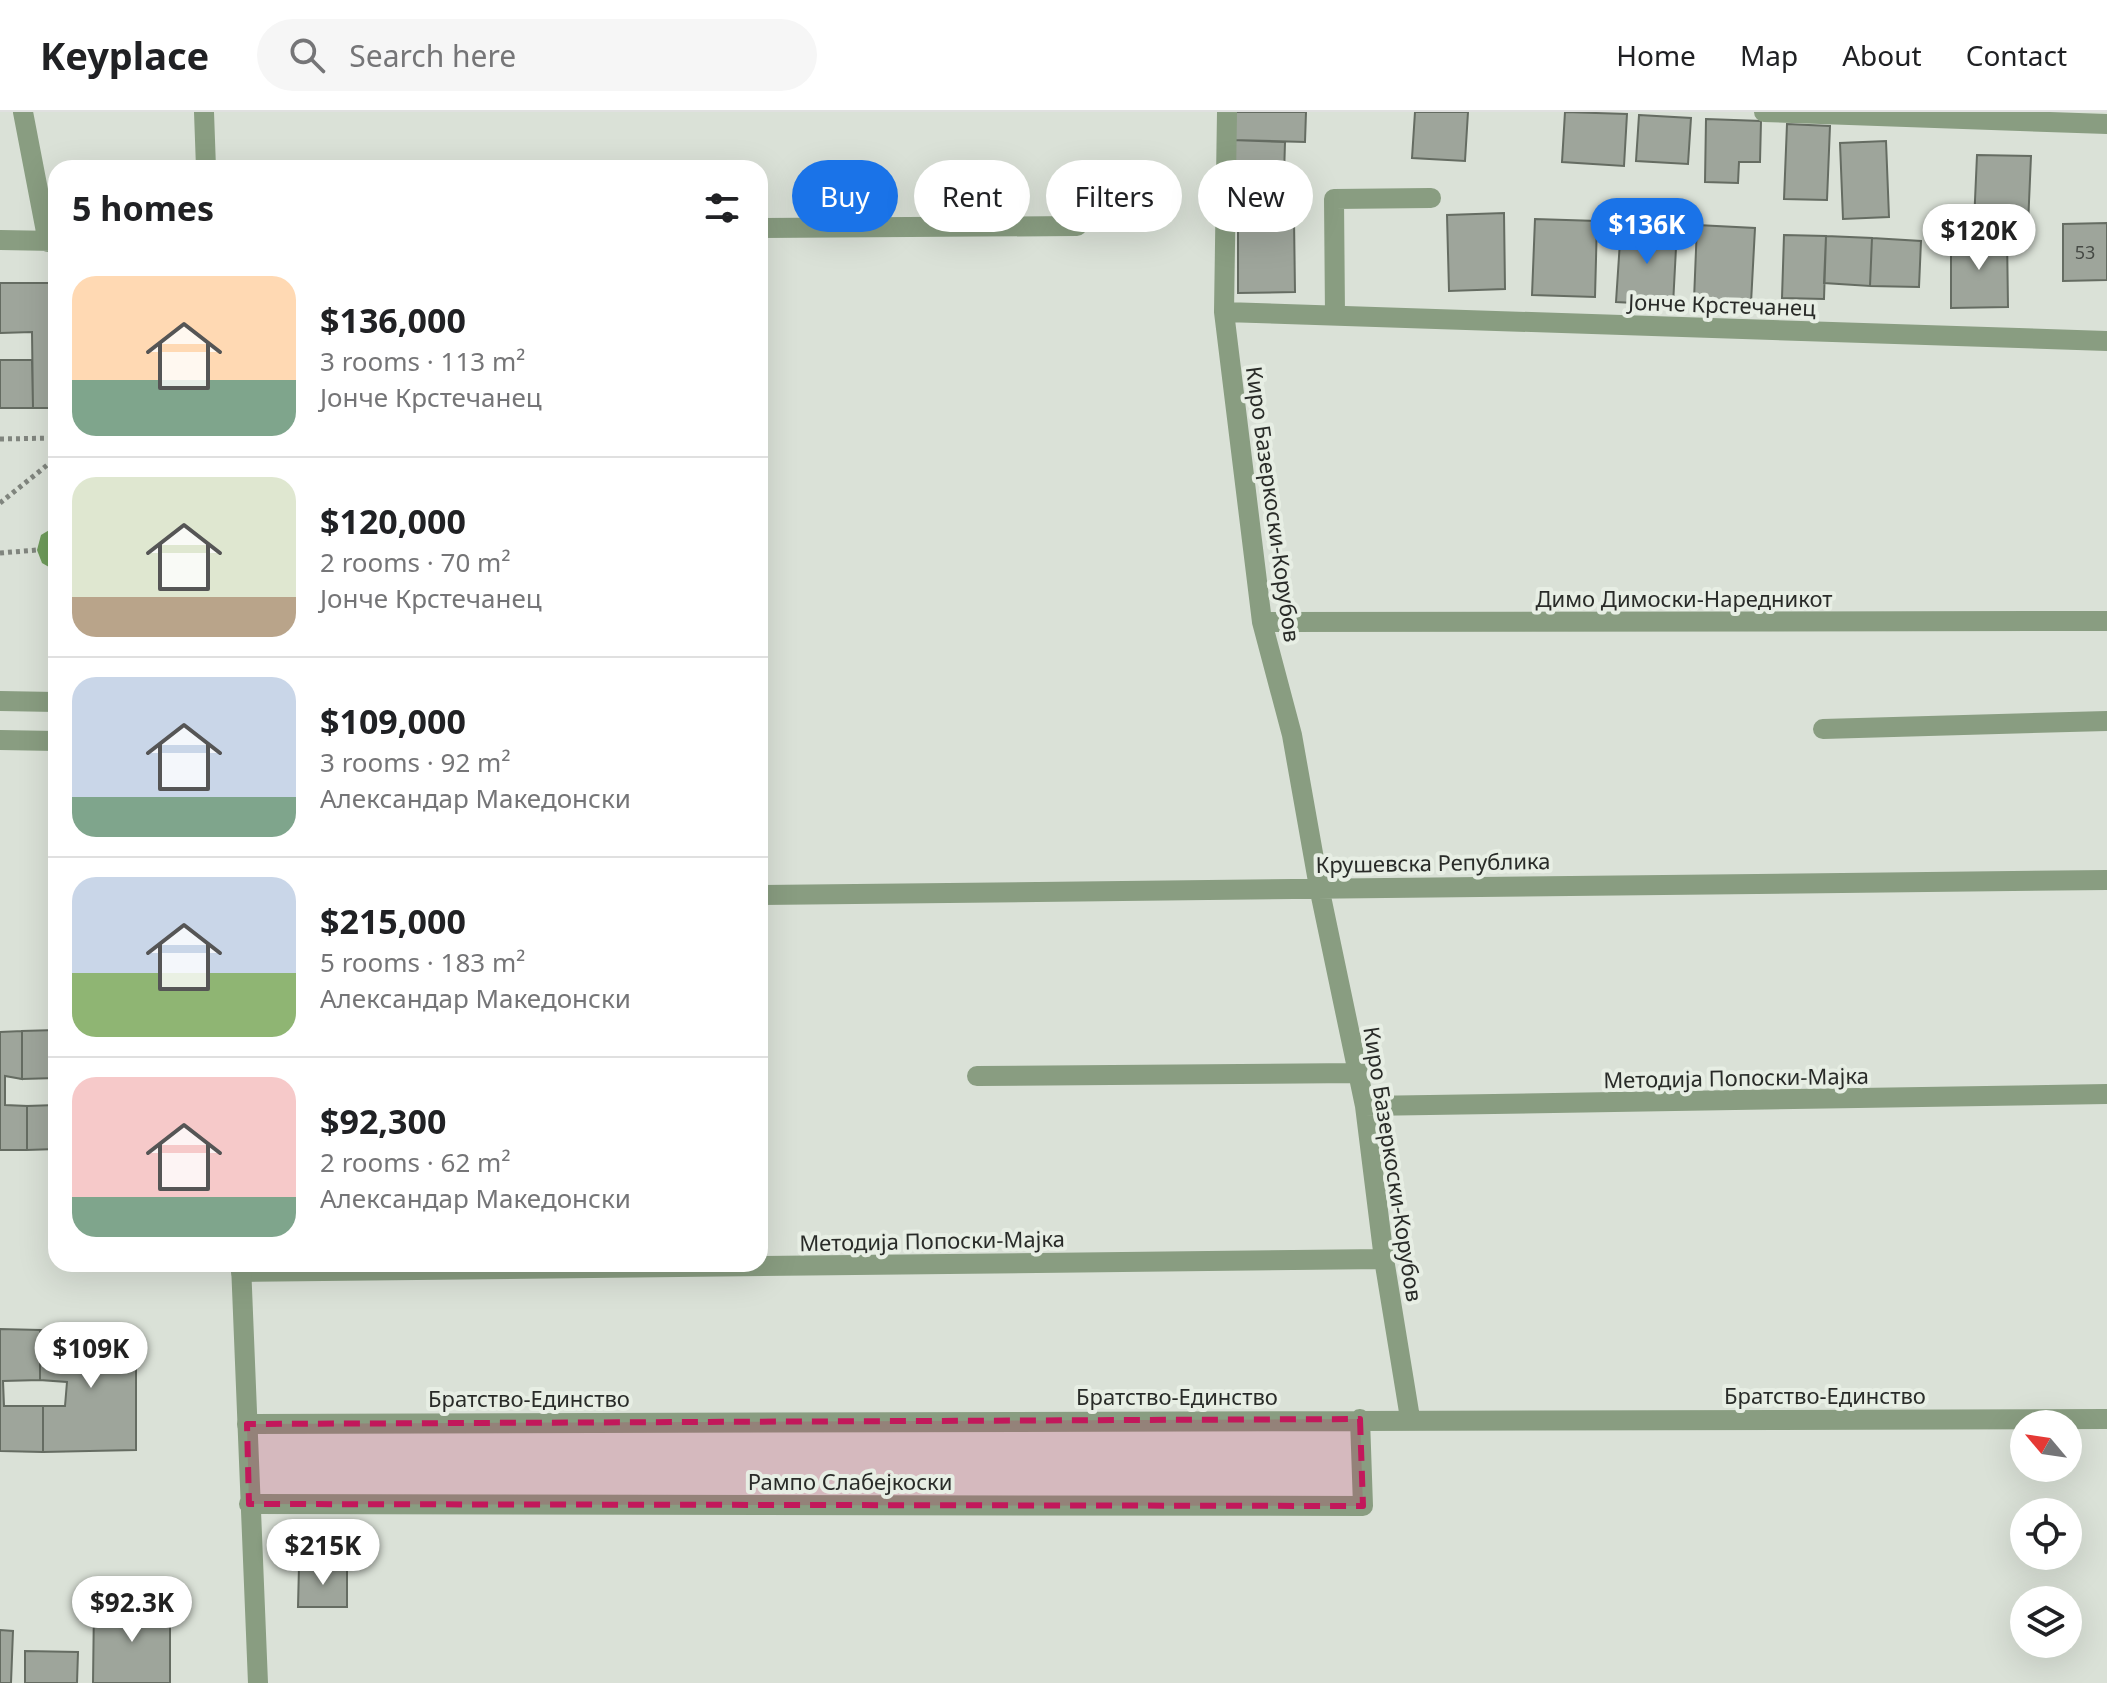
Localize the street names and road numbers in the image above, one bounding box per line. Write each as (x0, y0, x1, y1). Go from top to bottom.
street label: Јонче Крстечанец (1626, 286, 1817, 322)
street label: Киро Базеркоски-Корубов (1240, 364, 1308, 644)
street label: Димо Димоски-Наредникот (1535, 583, 1833, 613)
street label: Крушевска Република (1315, 845, 1551, 879)
street label: Киро Базеркоски-Корубов (1357, 1024, 1431, 1304)
street label: Методија Попоски-Мајка (1603, 1060, 1869, 1094)
street label: Методија Попоски-Мајка (799, 1223, 1065, 1257)
street label: Братство-Единство (1724, 1380, 1926, 1410)
street label: Братство-Единство (1076, 1381, 1278, 1411)
street label: Братство-Единство (428, 1383, 630, 1413)
street label: Рампо Слабејкоски (748, 1466, 952, 1496)

